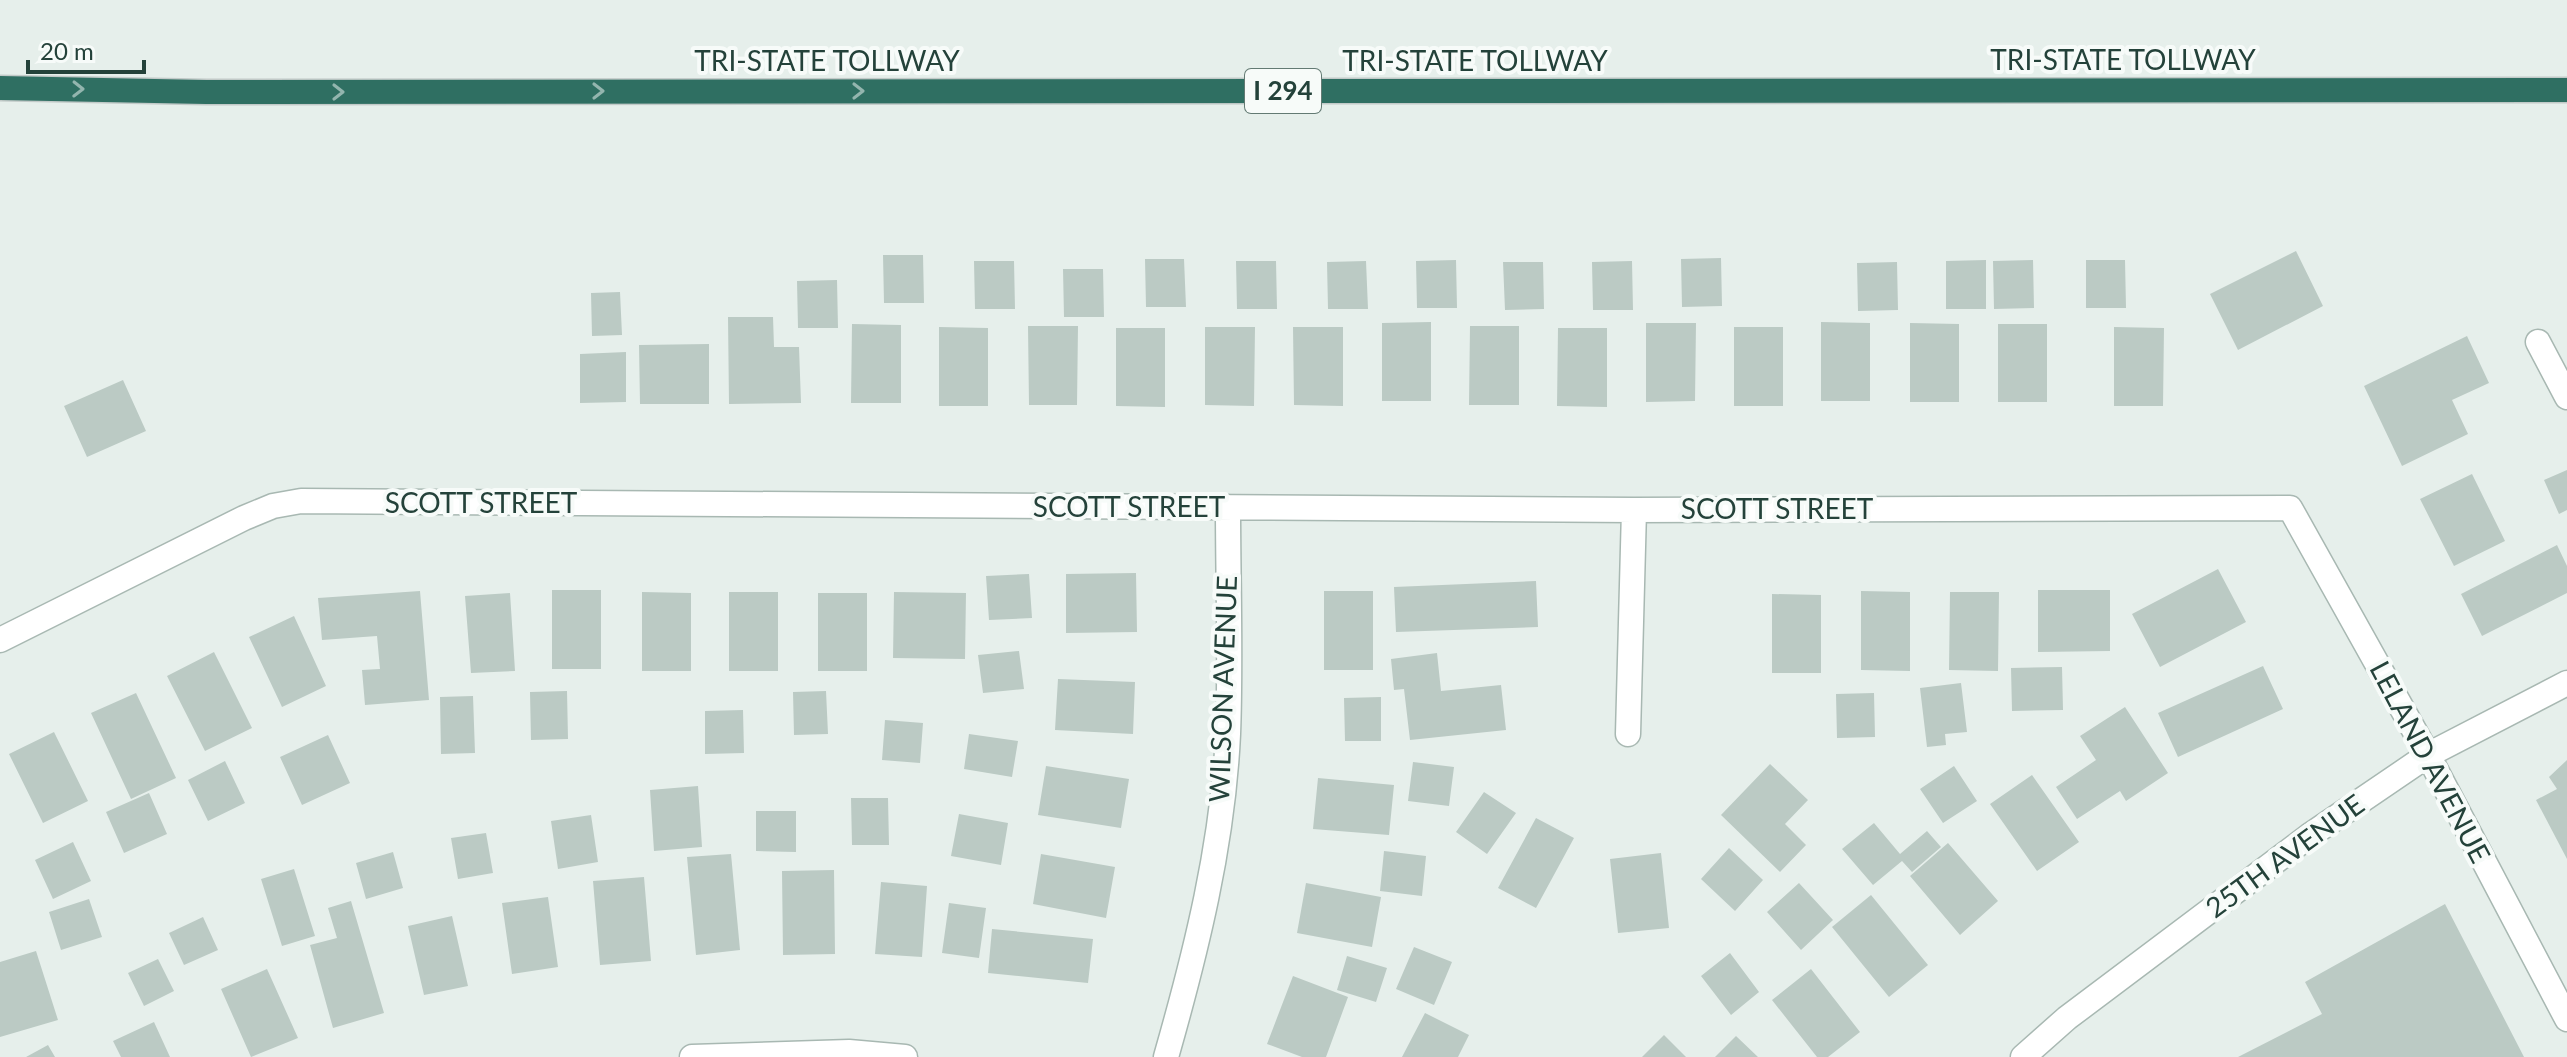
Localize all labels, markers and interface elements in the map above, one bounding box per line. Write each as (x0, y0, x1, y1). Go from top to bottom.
scale bar (28, 24, 144, 74)
text: 20 m (40, 36, 94, 65)
street label: TRI-STATE TOLLWAY (1990, 42, 2256, 76)
street label: TRI-STATE TOLLWAY (694, 43, 960, 77)
street label: TRI-STATE TOLLWAY (1342, 43, 1608, 77)
road number: I 294 (1245, 69, 1321, 113)
one-way arrow (72, 81, 85, 98)
one-way arrow (592, 82, 605, 100)
one-way arrow (852, 82, 865, 100)
one-way arrow (332, 83, 345, 101)
street label: SCOTT STREET (385, 485, 578, 519)
street label: SCOTT STREET (1033, 489, 1226, 523)
street label: SCOTT STREET (1681, 491, 1874, 525)
street label: WILSON AVENUE (1201, 575, 1243, 803)
street label: LELAND AVENUE (2363, 655, 2498, 868)
street label: 25TH AVENUE (2199, 786, 2370, 924)

